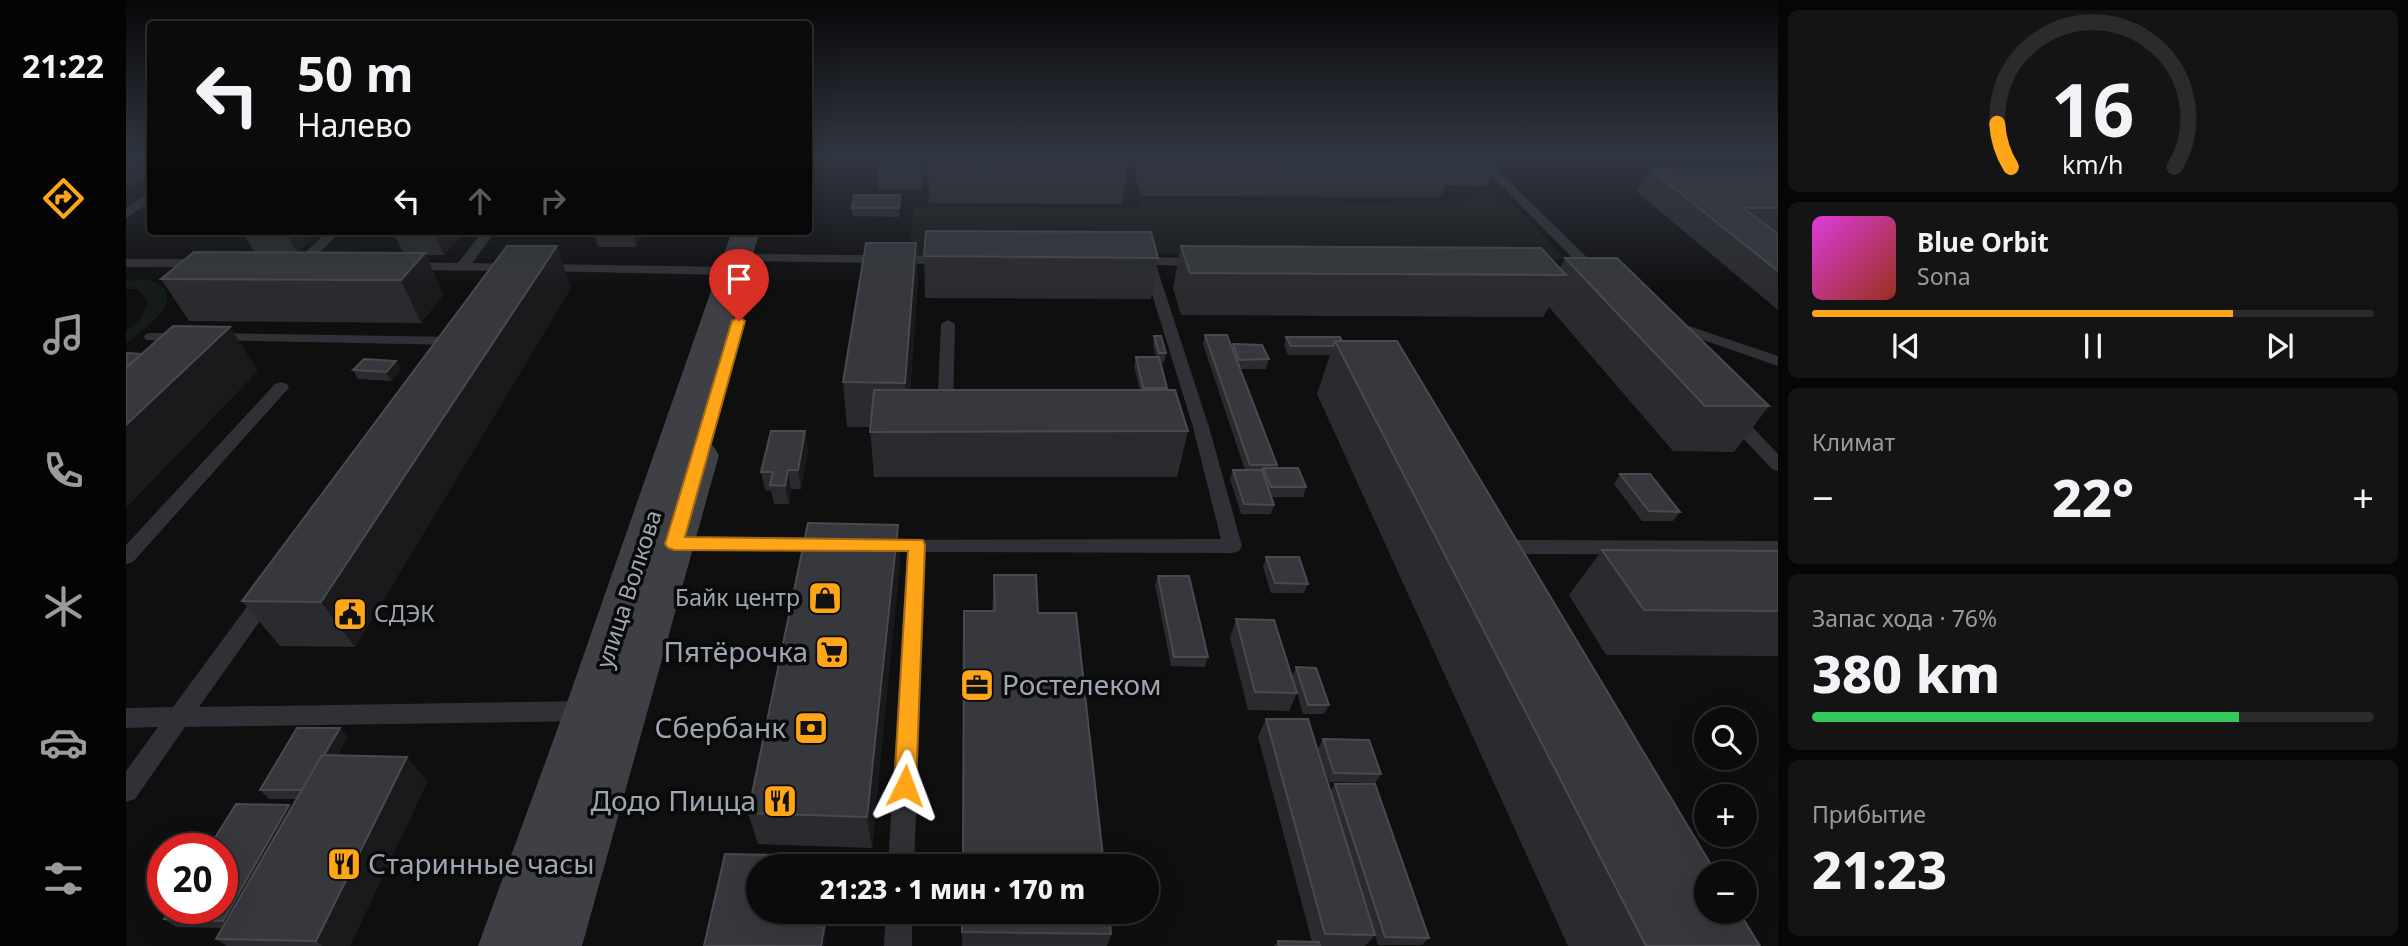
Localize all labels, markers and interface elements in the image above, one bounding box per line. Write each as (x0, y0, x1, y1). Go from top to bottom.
text: 50 m (297, 40, 414, 106)
text: 21:22 (22, 44, 104, 87)
icon: left (182, 49, 273, 140)
text: 16 (2051, 59, 2135, 158)
text: Налево (297, 103, 412, 146)
text: km/h (2062, 147, 2124, 181)
icon: directions (39, 174, 88, 223)
icon: left (388, 182, 426, 220)
icon: ahead (461, 182, 499, 220)
icon: right (534, 182, 572, 220)
text: Blue Orbit (1917, 224, 2049, 260)
pin (709, 249, 769, 321)
icon: arrive (720, 260, 758, 298)
text: Sona (1917, 260, 1971, 292)
icon: music (39, 310, 88, 359)
icon: previous (1887, 327, 1925, 365)
icon: pause (2074, 327, 2112, 365)
icon: next (2261, 327, 2299, 365)
text: Климат (1812, 426, 1895, 458)
icon: phone (39, 446, 88, 495)
text: 22° (2052, 461, 2134, 532)
text: − (1812, 471, 1834, 523)
text: + (2352, 471, 2374, 523)
street label: улица Волкова (587, 506, 669, 672)
shop icon: Байк центр (806, 579, 844, 617)
place label: Байк центр (675, 581, 800, 613)
icon: climate (39, 582, 88, 631)
public building icon: СДЭК (331, 595, 369, 633)
place label: СДЭК (374, 597, 435, 629)
text: Запас хода · 76% (1812, 602, 1997, 634)
place label: Пятёрочка (663, 632, 808, 670)
supermarket icon: Пятёрочка (813, 633, 851, 671)
text: 380 km (1812, 637, 2000, 708)
place label: Ростелеком (1002, 665, 1162, 703)
office icon: Ростелеком (958, 666, 996, 704)
map controls (1694, 707, 1757, 924)
button: search (1694, 707, 1757, 770)
place label: Сбербанк (655, 708, 786, 746)
bank icon: Сбербанк (792, 709, 830, 747)
icon: car (39, 718, 88, 767)
position arrow (868, 749, 942, 823)
place label: Додо Пицца (591, 781, 756, 819)
restaurant icon: Додо Пицца (761, 782, 799, 820)
button: + (1694, 784, 1757, 847)
text: Прибытие (1812, 798, 1926, 830)
speed limit sign: 20 (147, 833, 238, 924)
text: 21:23 (1812, 833, 1947, 904)
place label: Старинные часы (368, 844, 594, 882)
restaurant icon: Старинные часы (325, 845, 363, 883)
icon: filters (39, 854, 88, 903)
button: − (1694, 861, 1757, 924)
text: 21:23 · 1 мин · 170 m (820, 871, 1085, 907)

